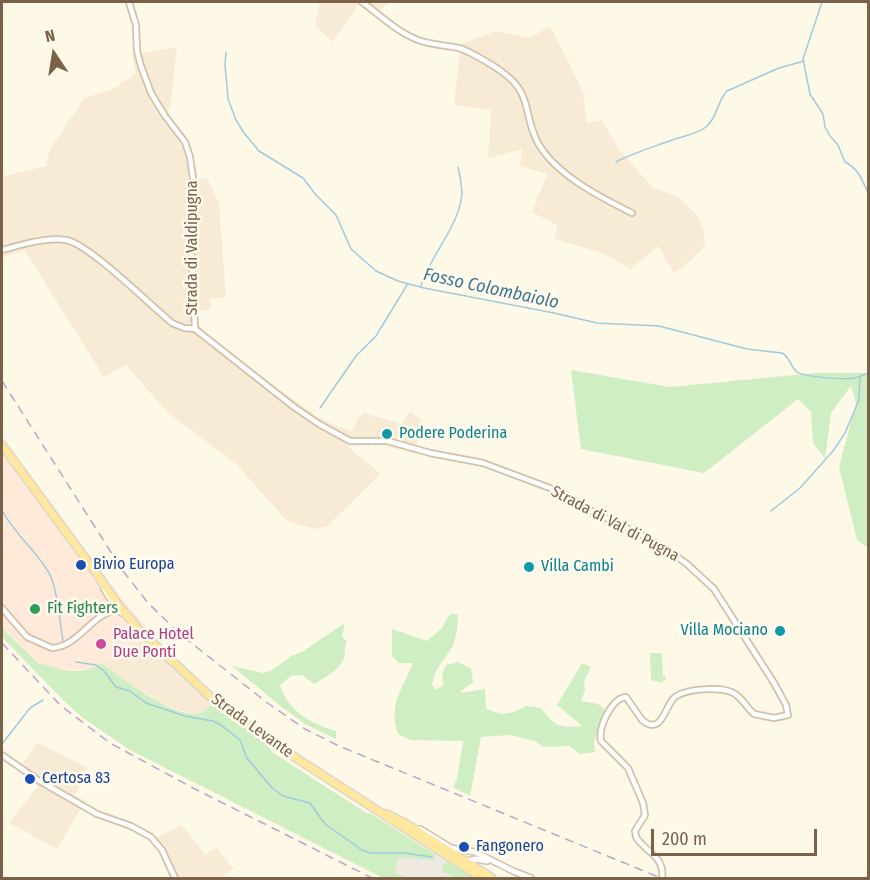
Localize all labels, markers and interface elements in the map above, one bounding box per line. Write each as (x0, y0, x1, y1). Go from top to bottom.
north arrow (24, 24, 84, 84)
text: N (43, 26, 57, 46)
street label: Strada di Valdipugna (183, 180, 203, 316)
water label: Fosso Colombaiolo (421, 264, 561, 314)
place label: Podere Poderina (399, 424, 507, 444)
marker: Podere Poderina (380, 427, 394, 441)
street label: Strada di Val di Pugna (548, 482, 682, 566)
place label: Bivio Europa (93, 555, 175, 575)
place label: Villa Cambi (541, 557, 614, 577)
marker: Bivio Europa (74, 558, 88, 572)
marker: Villa Cambi (522, 560, 536, 574)
place label: Fit Fighters (47, 599, 118, 619)
marker: Fit Fighters (28, 602, 42, 616)
place label: Villa Mociano (680, 621, 768, 641)
marker: Villa Mociano (773, 624, 787, 638)
place label: Palace Hotel Due Ponti (113, 625, 194, 663)
marker: Palace Hotel Due Ponti (94, 637, 108, 651)
street label: Strada Levante (207, 690, 297, 762)
place label: Certosa 83 (42, 769, 110, 789)
marker: Certosa 83 (23, 772, 37, 786)
scale bar (654, 817, 820, 855)
text: 200 m (662, 828, 707, 850)
place label: Fangonero (476, 837, 544, 857)
marker: Fangonero (457, 840, 471, 854)

